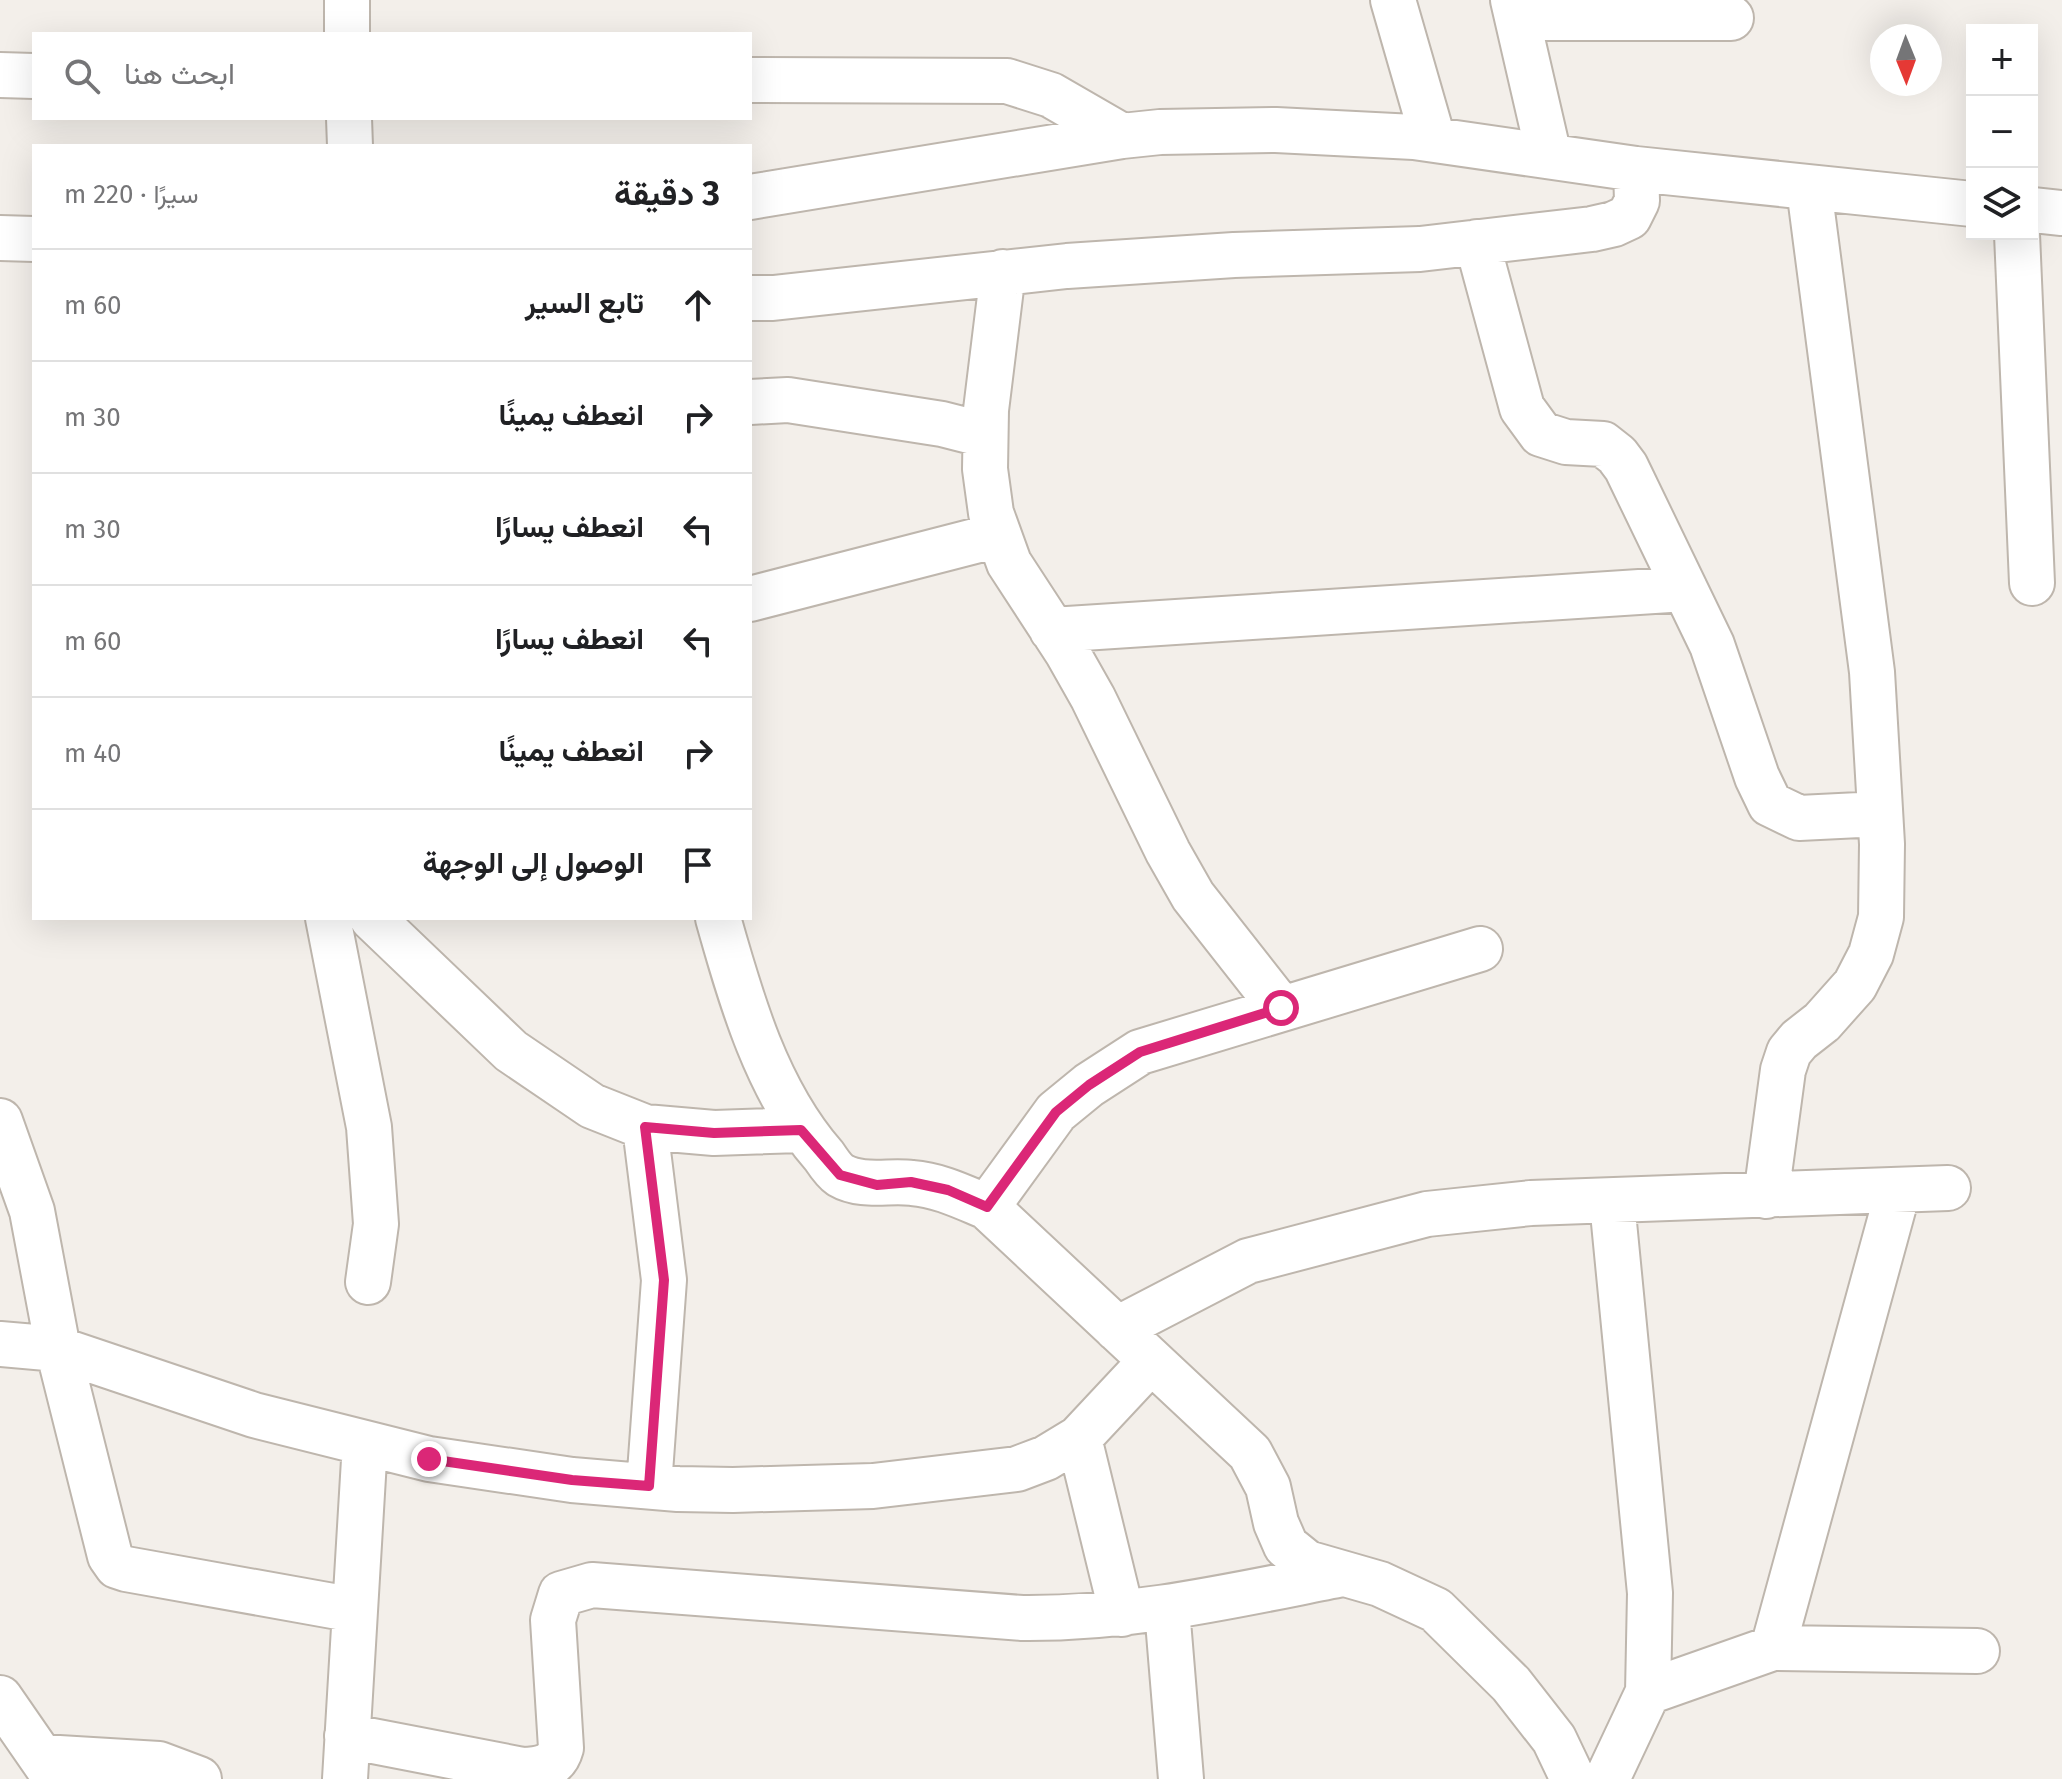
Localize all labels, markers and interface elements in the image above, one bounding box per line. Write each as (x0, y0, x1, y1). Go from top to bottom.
north arrow (1870, 24, 1942, 96)
map controls (1966, 24, 2038, 240)
button: + (1966, 24, 2038, 96)
search box (32, 32, 752, 120)
icon: search (60, 54, 104, 98)
text: ابحث هنا (124, 56, 235, 92)
button: − (1966, 96, 2038, 168)
button: layers (1966, 168, 2038, 240)
text: 3 دقيقة (614, 173, 720, 214)
text: سيرًا · 220 m (64, 179, 199, 210)
icon: ahead (676, 283, 720, 327)
text: تابع السير (525, 285, 644, 321)
text: 60 m (64, 290, 122, 321)
icon: right (676, 395, 720, 439)
text: انعطف يمينًا (499, 397, 644, 433)
text: 30 m (64, 402, 121, 433)
icon: left (676, 507, 720, 551)
text: انعطف يسارًا (495, 509, 644, 545)
text: 30 m (64, 514, 121, 545)
icon: left (676, 619, 720, 663)
text: انعطف يسارًا (495, 621, 644, 657)
text: 60 m (64, 626, 122, 657)
icon: right (676, 731, 720, 775)
text: انعطف يمينًا (499, 733, 644, 769)
text: 40 m (64, 738, 122, 769)
icon: arrive (676, 843, 720, 887)
text: الوصول إلى الوجهة (422, 845, 644, 881)
route start (1263, 990, 1299, 1026)
route end (411, 1441, 447, 1477)

